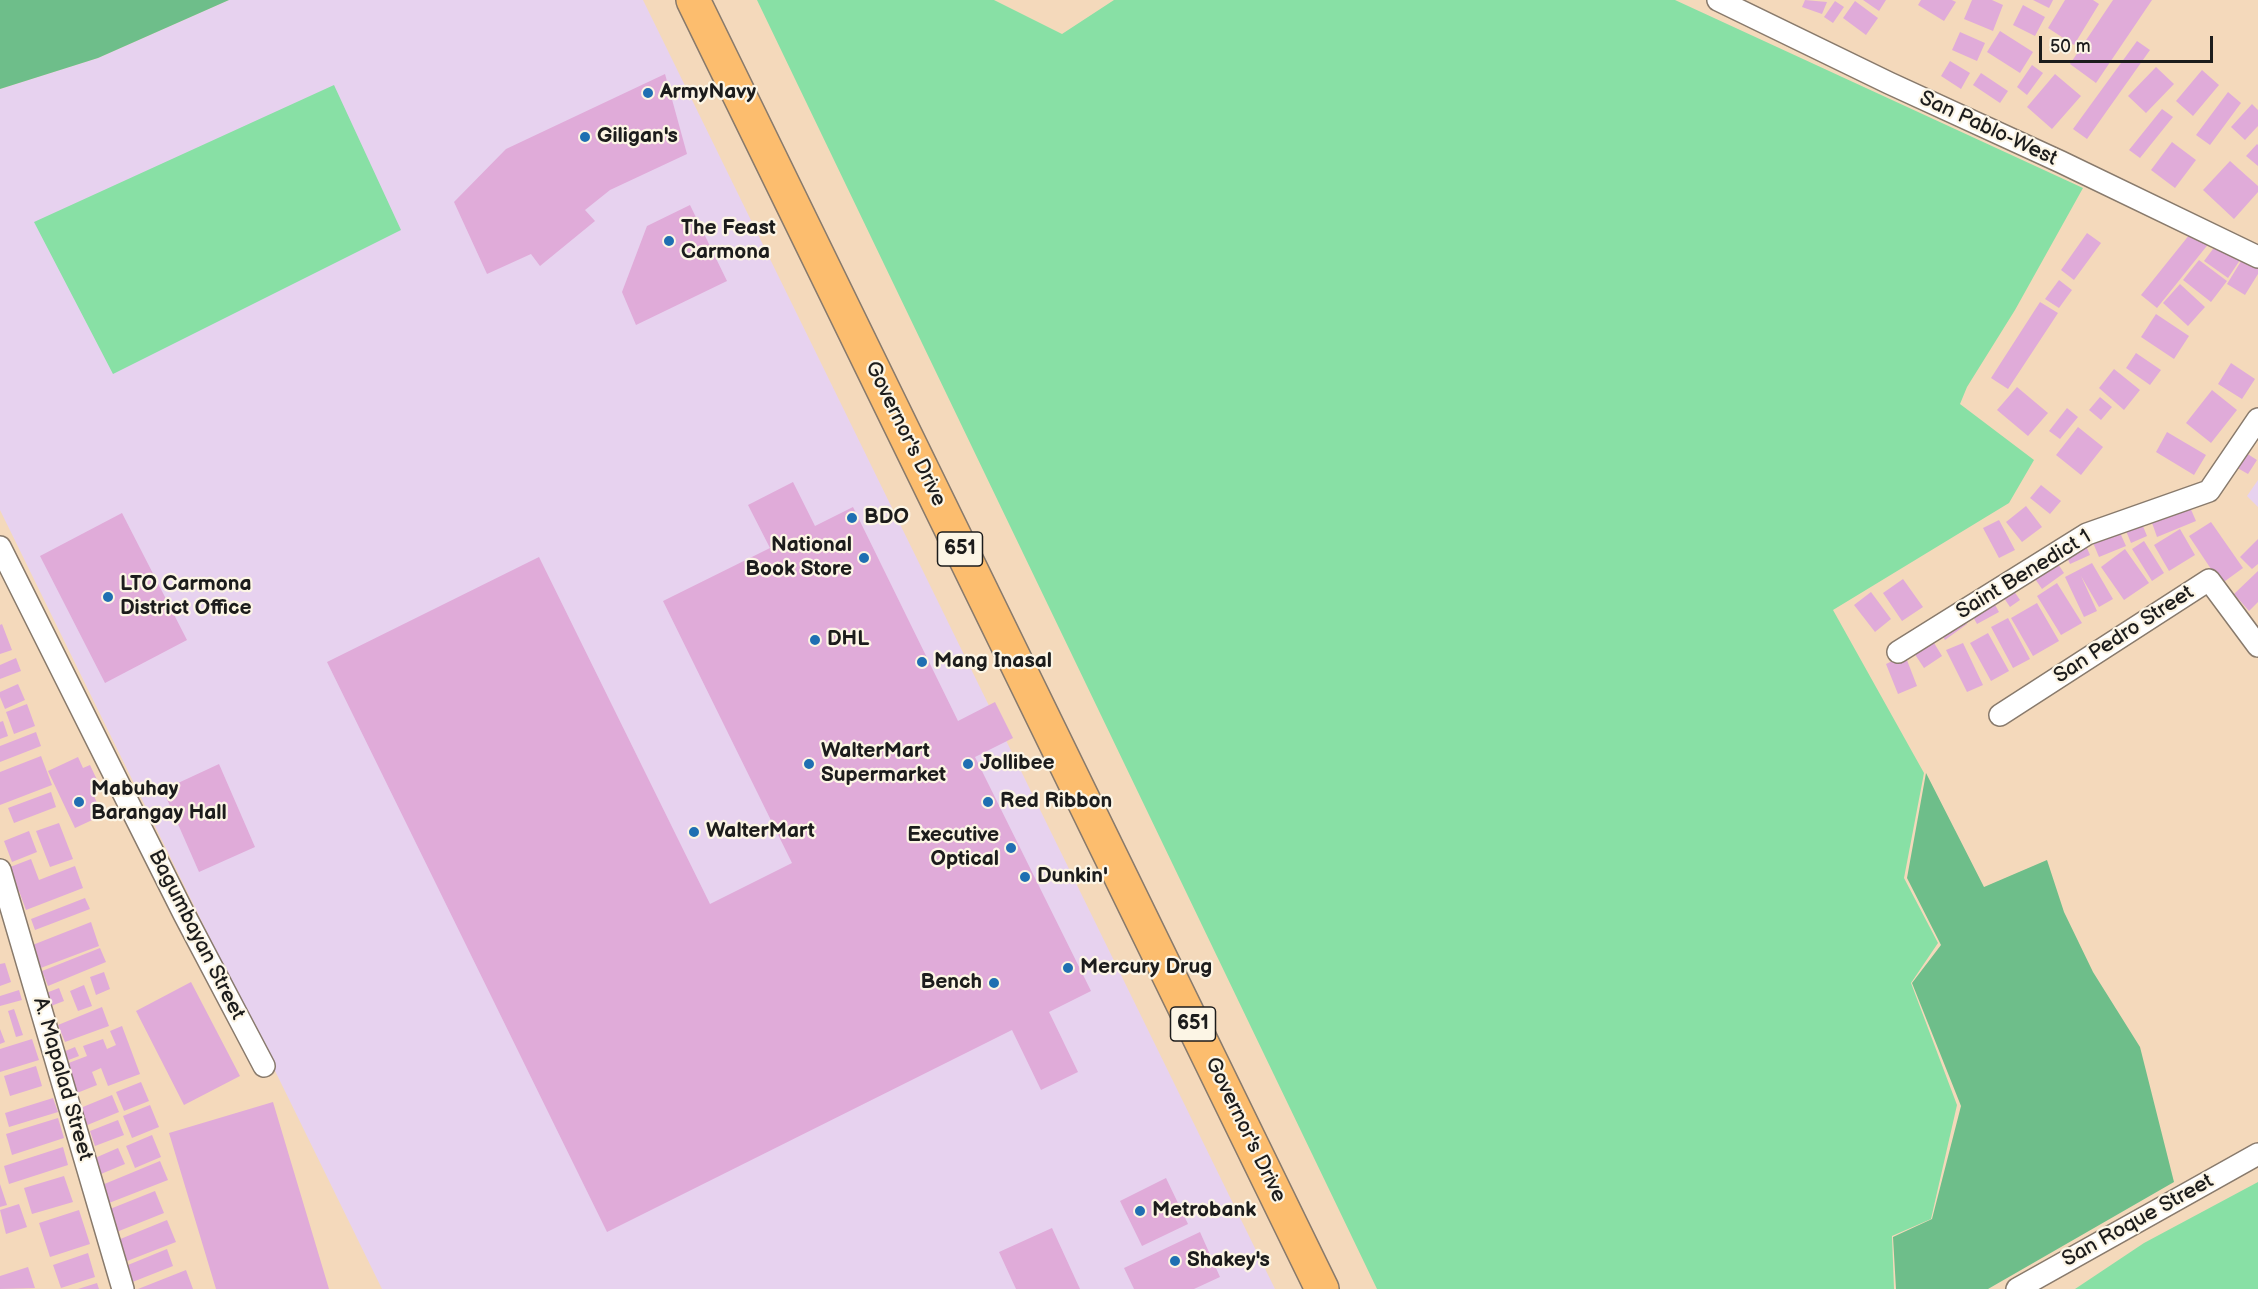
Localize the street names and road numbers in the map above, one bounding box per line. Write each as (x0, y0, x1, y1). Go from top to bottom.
street label: San Pablo-West (1915, 86, 2061, 172)
street label: Governor's Drive (859, 357, 951, 511)
street label: Saint Benedict 1 (1952, 525, 2096, 625)
road number: 651 (938, 532, 982, 566)
street label: San Pedro Street (2049, 580, 2199, 690)
street label: Bagumbayan Street (142, 846, 250, 1024)
street label: A. Mapalad Street (27, 995, 97, 1163)
road number: 651 (1170, 1007, 1216, 1041)
street label: Governor's Drive (1199, 1053, 1291, 1207)
street label: San Roque Street (2058, 1169, 2218, 1273)

